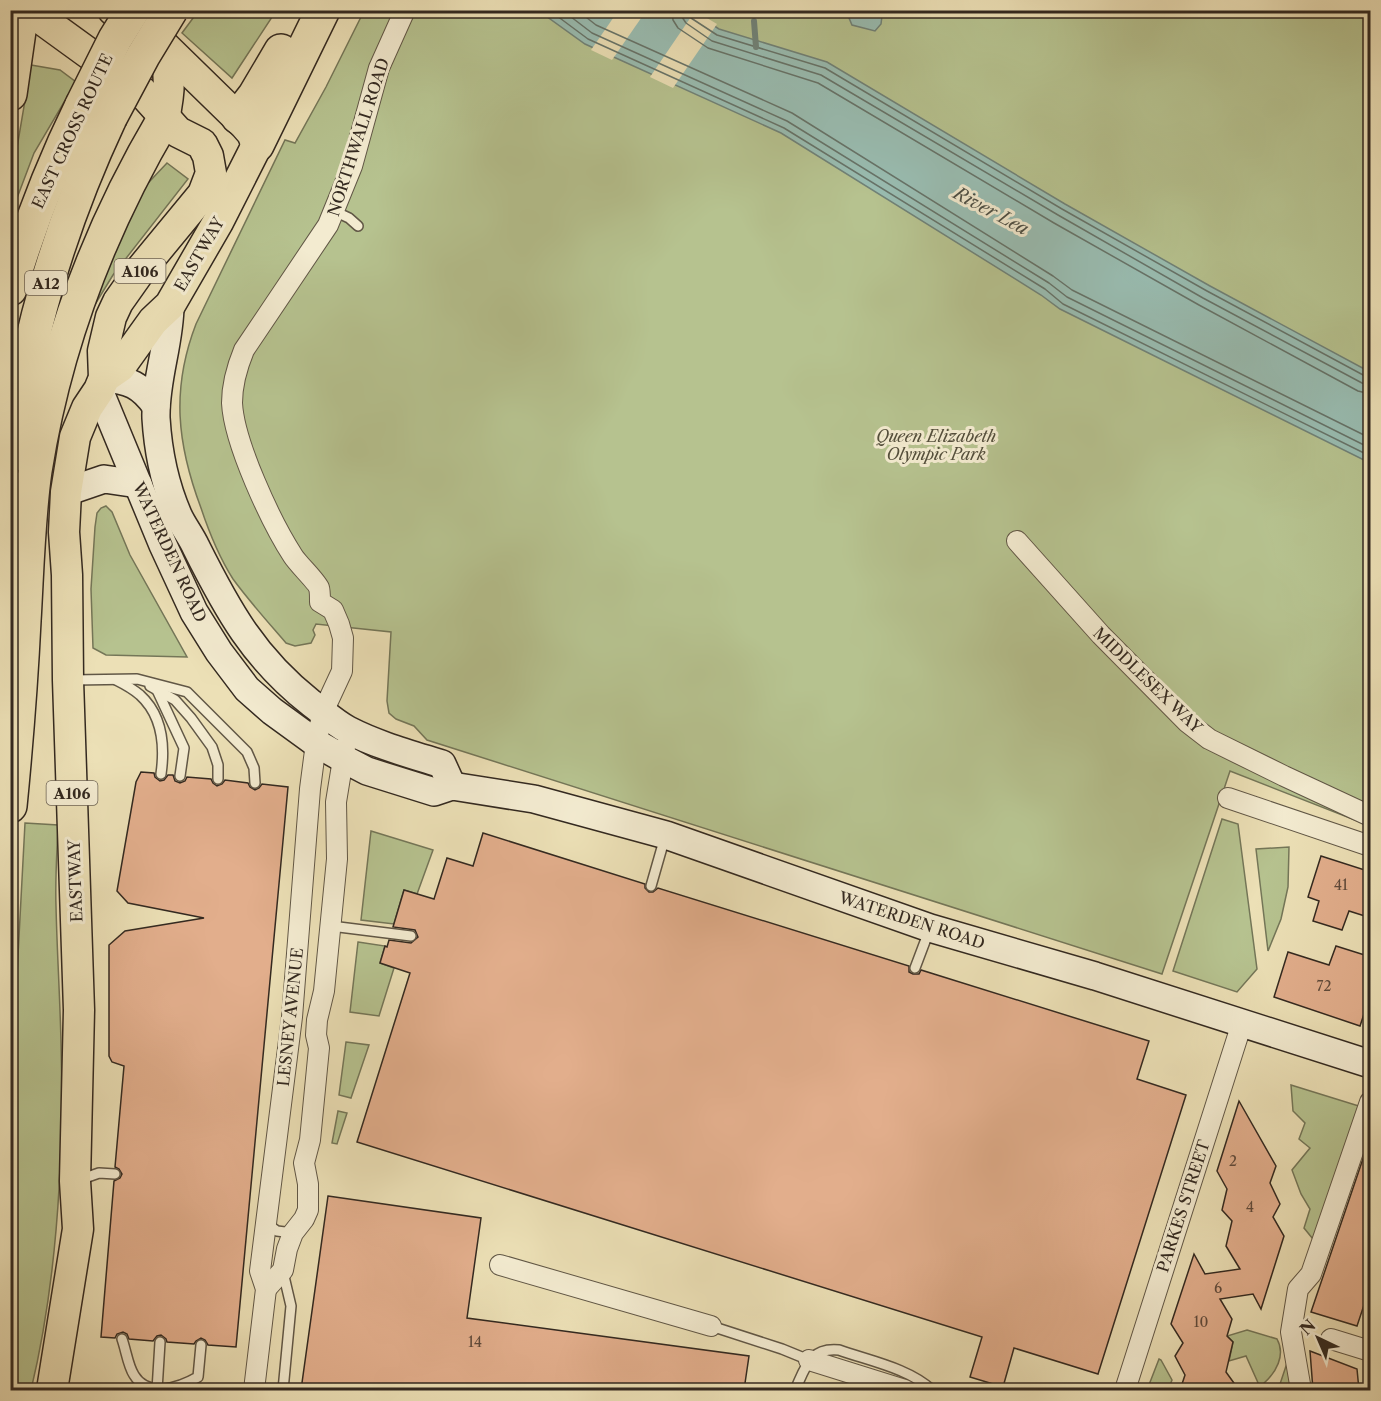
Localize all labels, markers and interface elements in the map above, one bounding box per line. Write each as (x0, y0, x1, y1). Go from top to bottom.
street label: EAST CROSS ROUTE (27, 50, 117, 212)
street label: NORTHWALL ROAD (323, 55, 393, 219)
water label: River Lea (948, 181, 1032, 240)
street label: EASTWAY (170, 213, 229, 295)
road number: A106 (114, 259, 166, 283)
road number: A12 (25, 271, 67, 295)
park label: Queen Elizabeth Olympic Park (876, 426, 996, 464)
street label: WATERDEN ROAD (128, 478, 211, 625)
street label: MIDDLESEX WAY (1089, 623, 1207, 738)
road number: A106 (46, 781, 98, 805)
street label: EASTWAY (64, 839, 86, 923)
house number: 41 (1334, 876, 1348, 894)
street label: WATERDEN ROAD (836, 887, 987, 953)
street label: LESNEY AVENUE (273, 947, 307, 1087)
house number: 72 (1317, 977, 1331, 995)
street label: PARKES STREET (1152, 1137, 1214, 1275)
house number: 2 (1229, 1152, 1237, 1170)
house number: 4 (1246, 1198, 1254, 1216)
house number: 6 (1214, 1279, 1222, 1297)
north arrow (1288, 1308, 1348, 1368)
house number: 10 (1194, 1313, 1208, 1331)
text: N (1296, 1315, 1320, 1339)
house number: 14 (468, 1333, 482, 1351)

